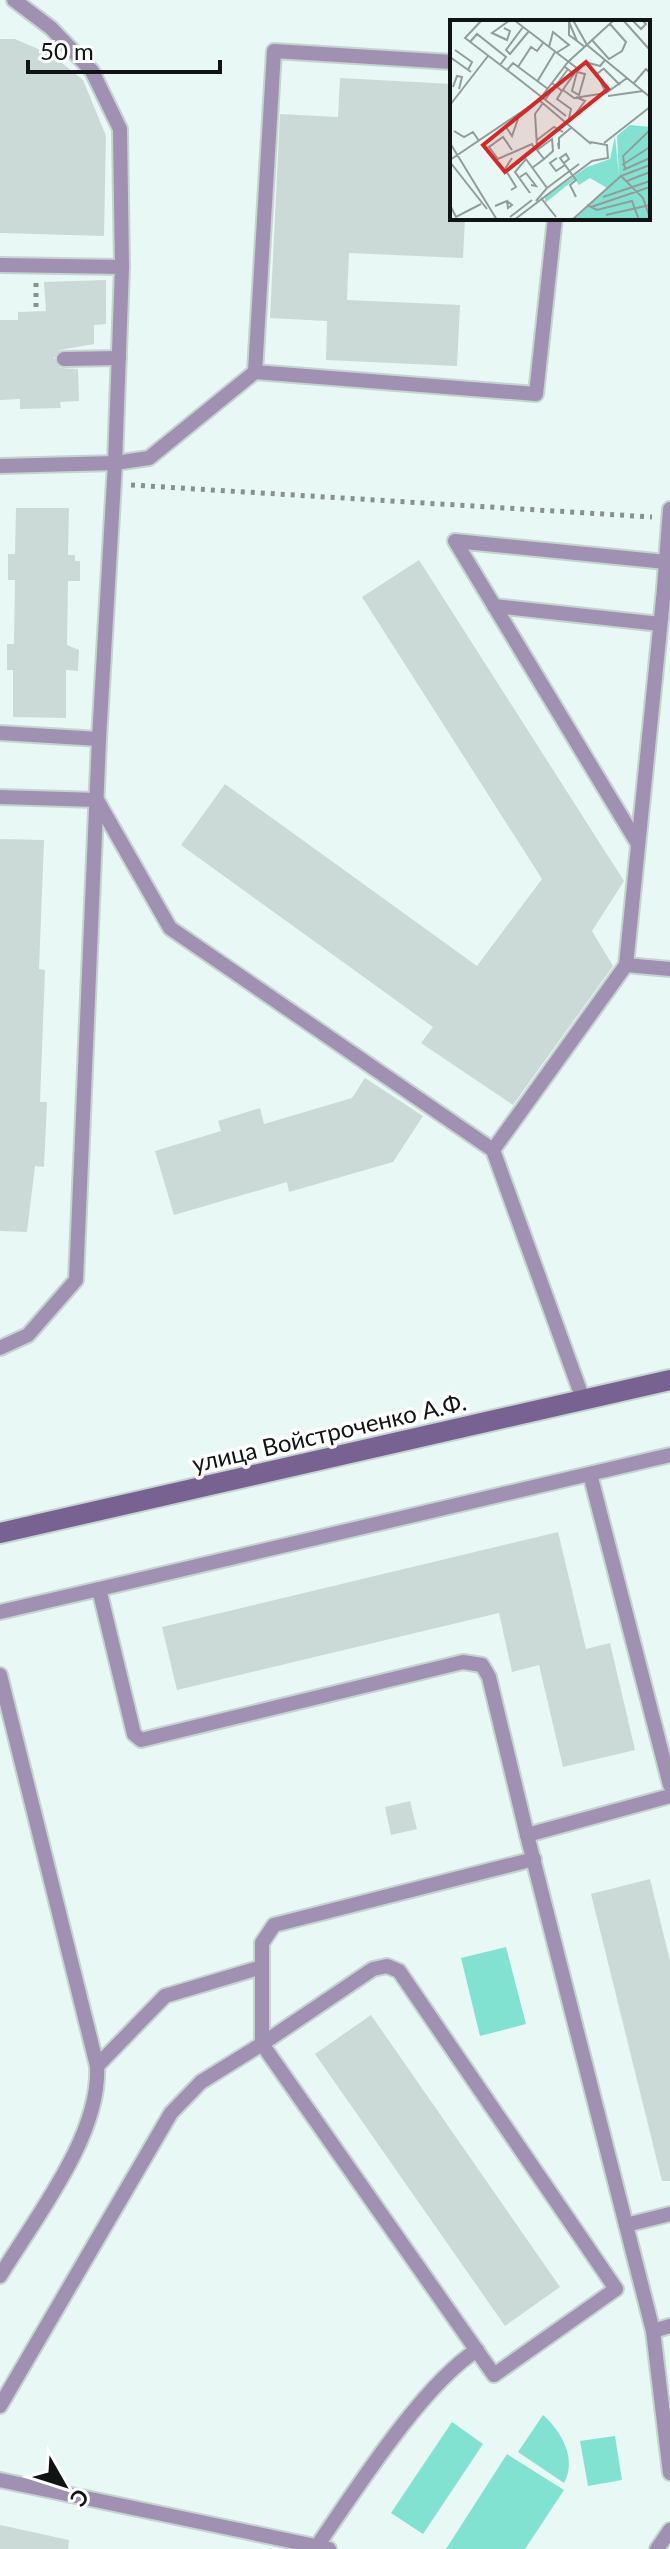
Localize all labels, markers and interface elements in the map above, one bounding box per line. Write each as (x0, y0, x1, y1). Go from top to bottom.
inset map (450, 20, 650, 220)
scale bar (28, 24, 220, 74)
text: 50 m (40, 36, 94, 65)
street label: улица Войстроченко А.Ф. (189, 1386, 469, 1478)
north arrow (24, 2445, 104, 2525)
text: С (65, 2484, 95, 2512)

